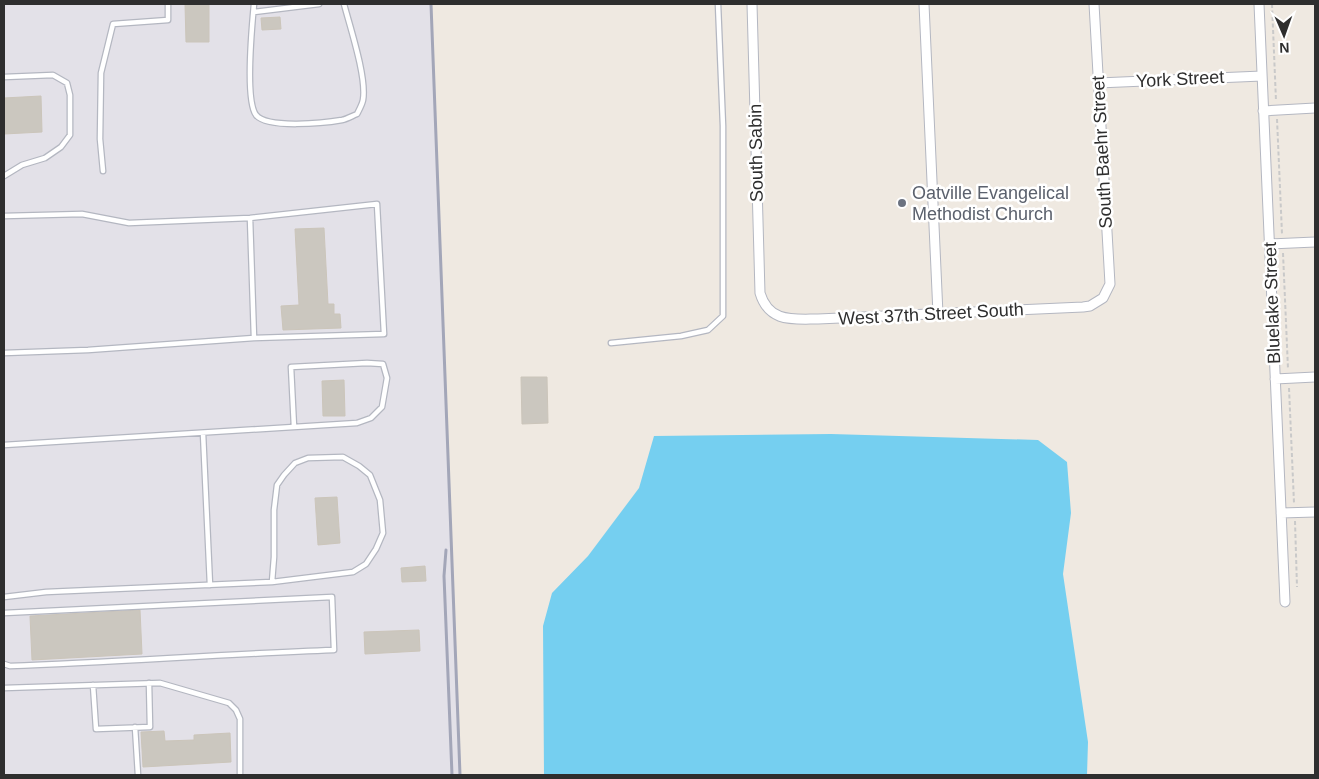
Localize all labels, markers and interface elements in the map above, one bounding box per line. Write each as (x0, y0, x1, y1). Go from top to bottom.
north arrow (1259, 10, 1309, 60)
text: N (1279, 40, 1290, 56)
street label: York Street (1135, 67, 1225, 91)
street label: South Baehr Street (1088, 75, 1116, 229)
street label: South Sabin (745, 104, 767, 202)
place label: Oatville Evangelical Methodist Church (912, 183, 1069, 224)
marker: Oatville Evangelical Methodist Church (896, 197, 908, 209)
street label: Bluelake Street (1260, 242, 1284, 364)
street label: West 37th Street South (838, 299, 1024, 329)

